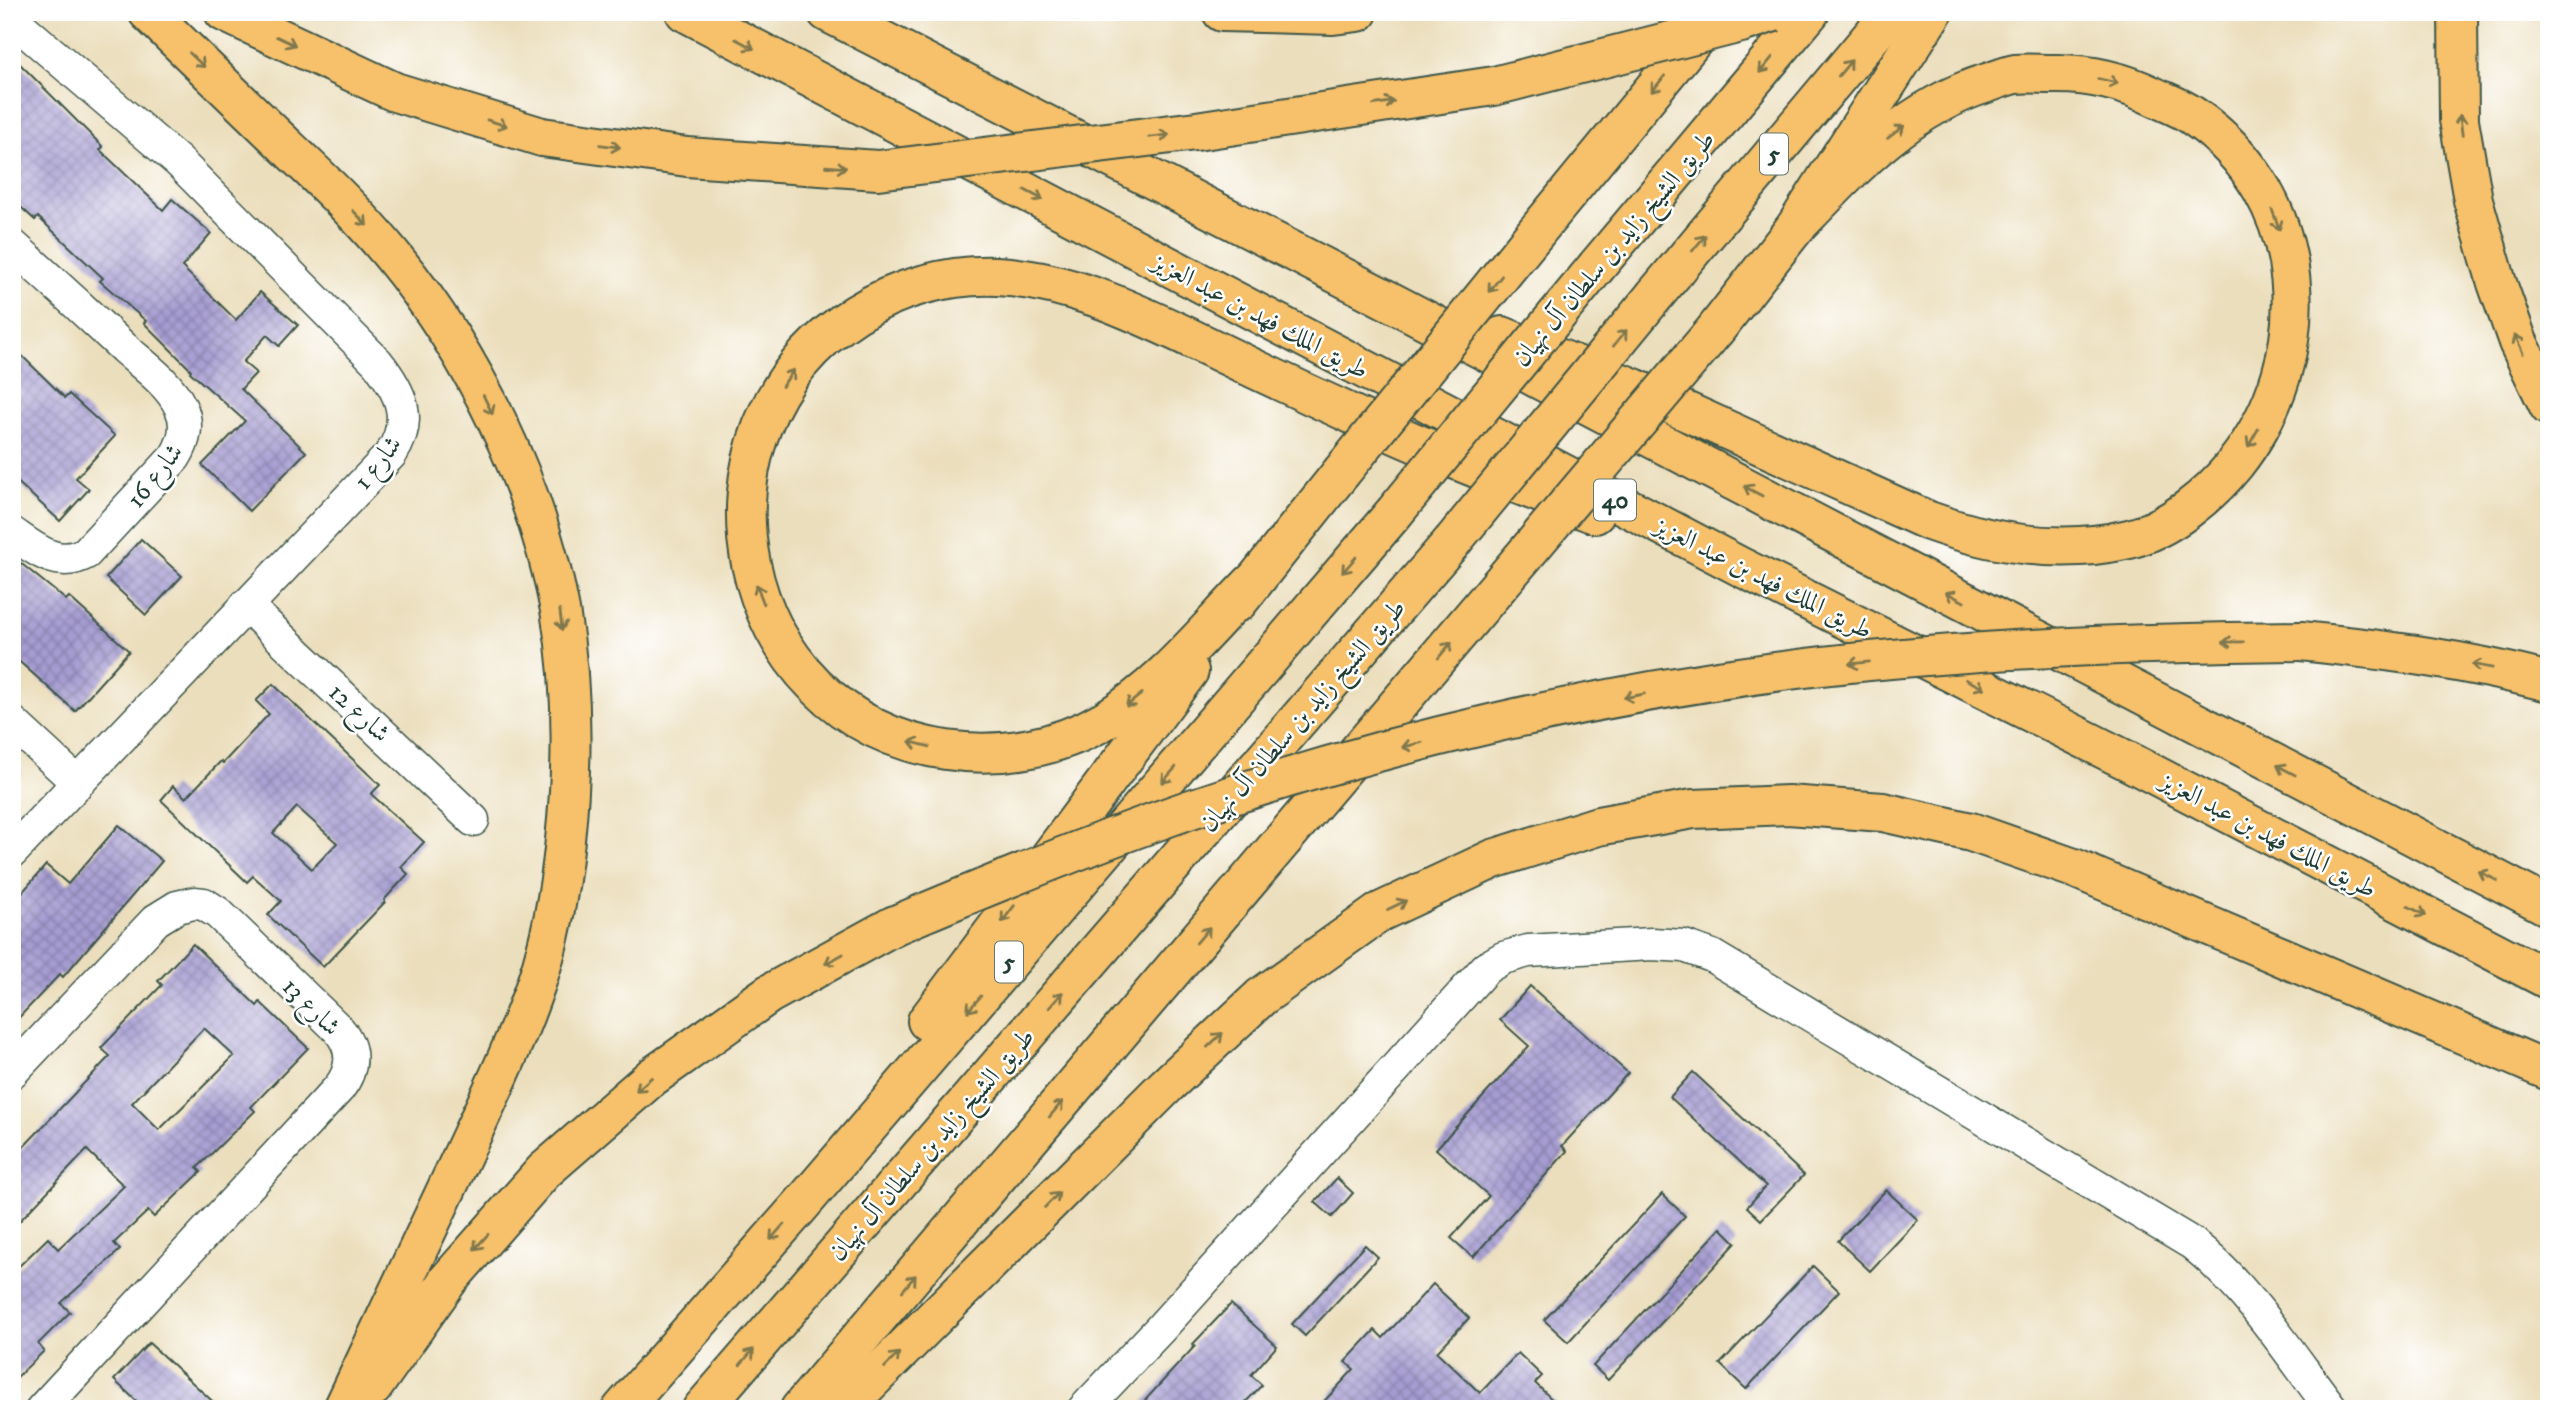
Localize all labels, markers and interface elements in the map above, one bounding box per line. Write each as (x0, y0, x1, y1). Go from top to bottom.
one-way arrow (275, 35, 296, 48)
one-way arrow (734, 38, 755, 51)
one-way arrow (188, 51, 205, 68)
one-way arrow (1758, 55, 1774, 73)
one-way arrow (1837, 59, 1853, 77)
one-way arrow (1650, 75, 1666, 93)
one-way arrow (2096, 75, 2119, 88)
one-way arrow (1373, 96, 1395, 109)
one-way arrow (2454, 114, 2467, 137)
one-way arrow (486, 118, 508, 131)
street label: طريق الشيخ زايد بن سلطان آل نهيان (1506, 124, 1727, 378)
one-way arrow (1886, 124, 1905, 139)
one-way arrow (1147, 129, 1170, 142)
road number: 5 (1760, 134, 1788, 174)
one-way arrow (598, 140, 620, 153)
one-way arrow (824, 161, 847, 174)
one-way arrow (1023, 189, 1043, 203)
one-way arrow (351, 209, 368, 226)
one-way arrow (2270, 209, 2283, 231)
one-way arrow (1691, 234, 1707, 252)
street label: طريق الملك فهد بن عبد العزيز (1144, 244, 1374, 387)
one-way arrow (1487, 274, 1502, 292)
one-way arrow (1612, 329, 1628, 347)
one-way arrow (2512, 334, 2525, 356)
one-way arrow (781, 369, 795, 388)
one-way arrow (481, 394, 495, 415)
one-way arrow (2246, 427, 2260, 447)
street label: شارع 1 (347, 429, 413, 499)
street label: شارع 16 (119, 437, 194, 518)
road number: 40 (1594, 480, 1636, 520)
one-way arrow (1743, 484, 1764, 498)
street label: طريق الملك فهد بن عبد العزيز (1646, 508, 1878, 648)
one-way arrow (1341, 556, 1357, 574)
one-way arrow (753, 584, 766, 606)
one-way arrow (1945, 590, 1965, 604)
street label: طريق الشيخ زايد بن سلطان آل نهيان (1193, 592, 1418, 843)
one-way arrow (554, 608, 567, 631)
one-way arrow (2222, 635, 2245, 649)
one-way arrow (1437, 641, 1453, 659)
one-way arrow (1848, 656, 1871, 669)
one-way arrow (2471, 659, 2494, 672)
street label: شارع 12 (318, 676, 397, 753)
one-way arrow (1964, 677, 1985, 691)
one-way arrow (1623, 689, 1646, 703)
one-way arrow (1125, 692, 1143, 707)
one-way arrow (908, 737, 931, 750)
one-way arrow (1401, 739, 1424, 752)
street label: طريق الملك فهد بن عبد العزيز (2152, 763, 2382, 906)
one-way arrow (2277, 763, 2297, 777)
one-way arrow (1161, 766, 1177, 784)
one-way arrow (2478, 868, 2499, 882)
one-way arrow (1386, 897, 1407, 911)
one-way arrow (1001, 904, 1016, 923)
one-way arrow (2406, 905, 2427, 918)
one-way arrow (1195, 927, 1211, 945)
road number: 5 (995, 942, 1023, 982)
one-way arrow (824, 952, 844, 966)
street label: شارع 13 (272, 971, 347, 1046)
one-way arrow (1048, 991, 1064, 1009)
one-way arrow (966, 994, 981, 1012)
street label: طريق الشيخ زايد بن سلطان آل نهيان (822, 1021, 1047, 1272)
one-way arrow (1206, 1032, 1223, 1049)
one-way arrow (635, 1076, 653, 1092)
one-way arrow (1048, 1100, 1064, 1118)
one-way arrow (1044, 1191, 1061, 1208)
one-way arrow (769, 1223, 785, 1241)
one-way arrow (473, 1233, 489, 1251)
one-way arrow (901, 1274, 917, 1292)
one-way arrow (739, 1348, 755, 1366)
one-way arrow (883, 1352, 900, 1369)

